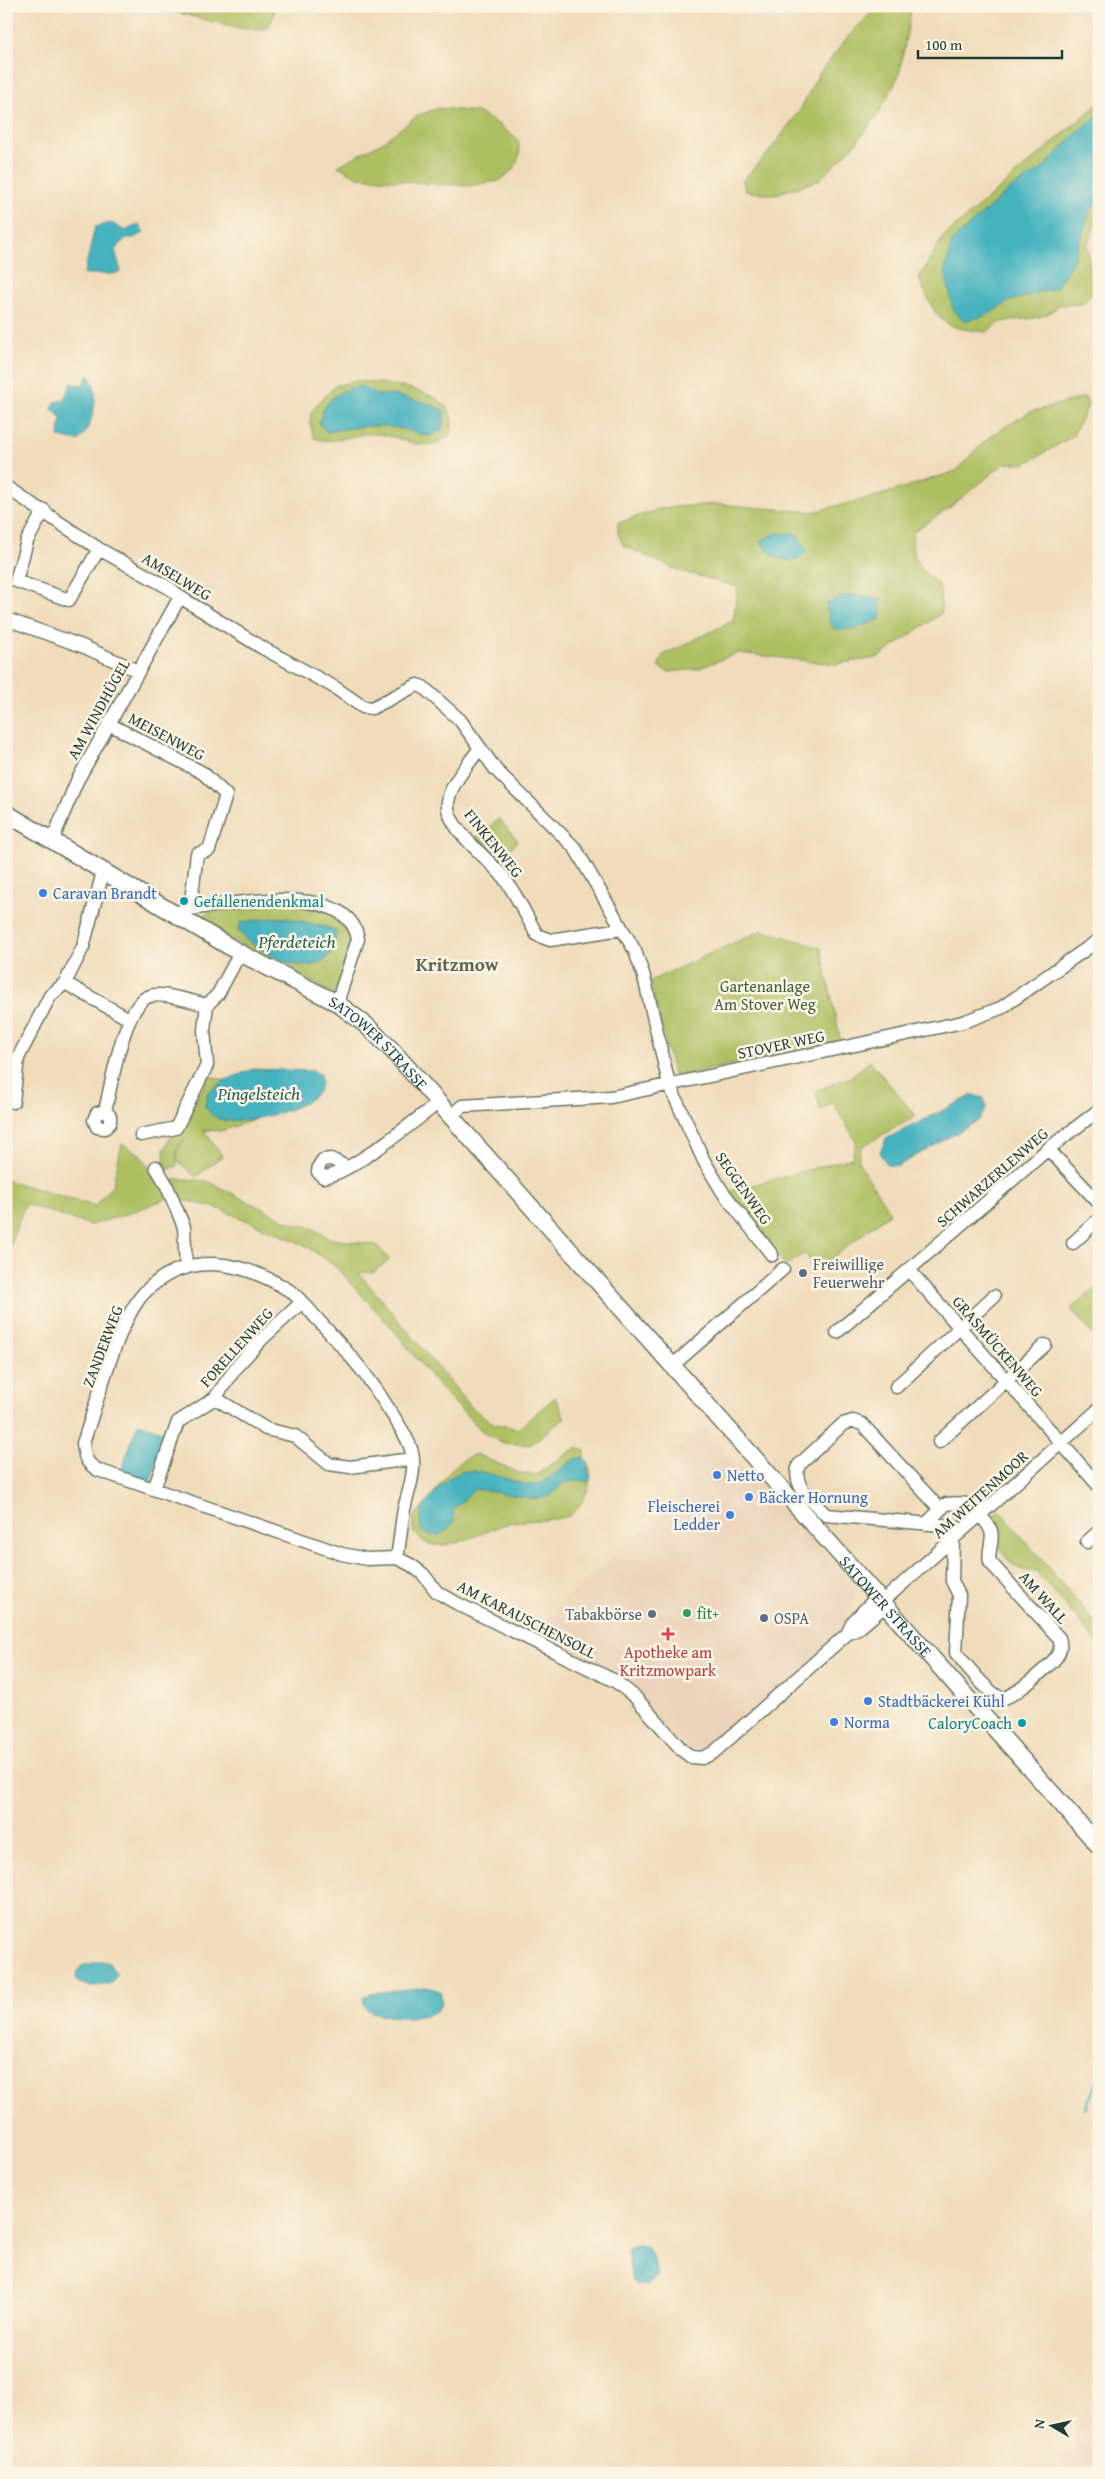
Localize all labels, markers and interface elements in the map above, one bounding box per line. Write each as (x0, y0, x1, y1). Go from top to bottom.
scale bar (918, 28, 1061, 60)
text: 100 m (925, 34, 963, 55)
street label: AMSELWEG (138, 546, 217, 606)
street label: AM WINDHÜGEL (60, 654, 136, 764)
street label: MEISENWEG (124, 706, 210, 766)
street label: FINKENWEG (459, 803, 530, 883)
place label: Caravan Brandt (53, 881, 157, 905)
marker: Caravan Brandt (37, 887, 49, 899)
place label: Gefallenendenkmal (194, 889, 324, 913)
marker: Gefallenendenkmal (178, 895, 190, 907)
water label: Pferdeteich (257, 928, 336, 955)
district label: Kritzmow (416, 950, 499, 978)
park label: Gartenanlage Am Stover Weg (714, 974, 816, 1016)
street label: SATOWER STRASSE (325, 989, 434, 1095)
street label: STOVER WEG (735, 1023, 827, 1065)
water label: Pingelsteich (217, 1080, 300, 1107)
street label: SCHWARZERLENWEG (931, 1121, 1054, 1233)
street label: SEGGENWEG (710, 1147, 778, 1230)
place label: Freiwillige Feuerwehr (813, 1252, 885, 1294)
marker: Freiwillige Feuerwehr (797, 1267, 809, 1279)
street label: GRASMÜCKENWEG (947, 1290, 1049, 1402)
street label: ZANDERWEG (75, 1301, 129, 1391)
street label: FORELLENWEG (194, 1301, 279, 1392)
street label: AM WEITENMOOR (927, 1444, 1034, 1544)
place label: Netto (727, 1463, 764, 1487)
marker: Netto (711, 1469, 723, 1481)
place label: Bäcker Hornung (759, 1485, 868, 1509)
marker: Bäcker Hornung (743, 1491, 755, 1503)
place label: Fleischerei Ledder (648, 1494, 721, 1536)
marker: Fleischerei Ledder (724, 1509, 736, 1521)
street label: SATOWER STRASSE (834, 1550, 938, 1662)
street label: AM WALL (1014, 1565, 1074, 1629)
street label: AM KARAUSCHENSOLL (453, 1574, 601, 1665)
place label: fit+ (697, 1601, 719, 1625)
place label: Tabakbörse (565, 1602, 642, 1626)
place label: OSPA (774, 1606, 809, 1630)
marker: fit+ (681, 1607, 693, 1619)
marker: Tabakbörse (646, 1608, 658, 1620)
marker: OSPA (758, 1612, 770, 1624)
marker: Apotheke am Kritzmowpark (662, 1628, 674, 1640)
place label: Apotheke am Kritzmowpark (620, 1640, 717, 1682)
place label: Stadtbäckerei Kühl (878, 1689, 1005, 1713)
marker: Stadtbäckerei Kühl (862, 1695, 874, 1707)
place label: Norma (844, 1710, 890, 1734)
place label: CaloryCoach (928, 1711, 1012, 1735)
marker: Norma (828, 1716, 840, 1728)
marker: CaloryCoach (1016, 1717, 1028, 1729)
north arrow (1028, 2402, 1078, 2452)
text: N (1029, 2417, 1050, 2430)

